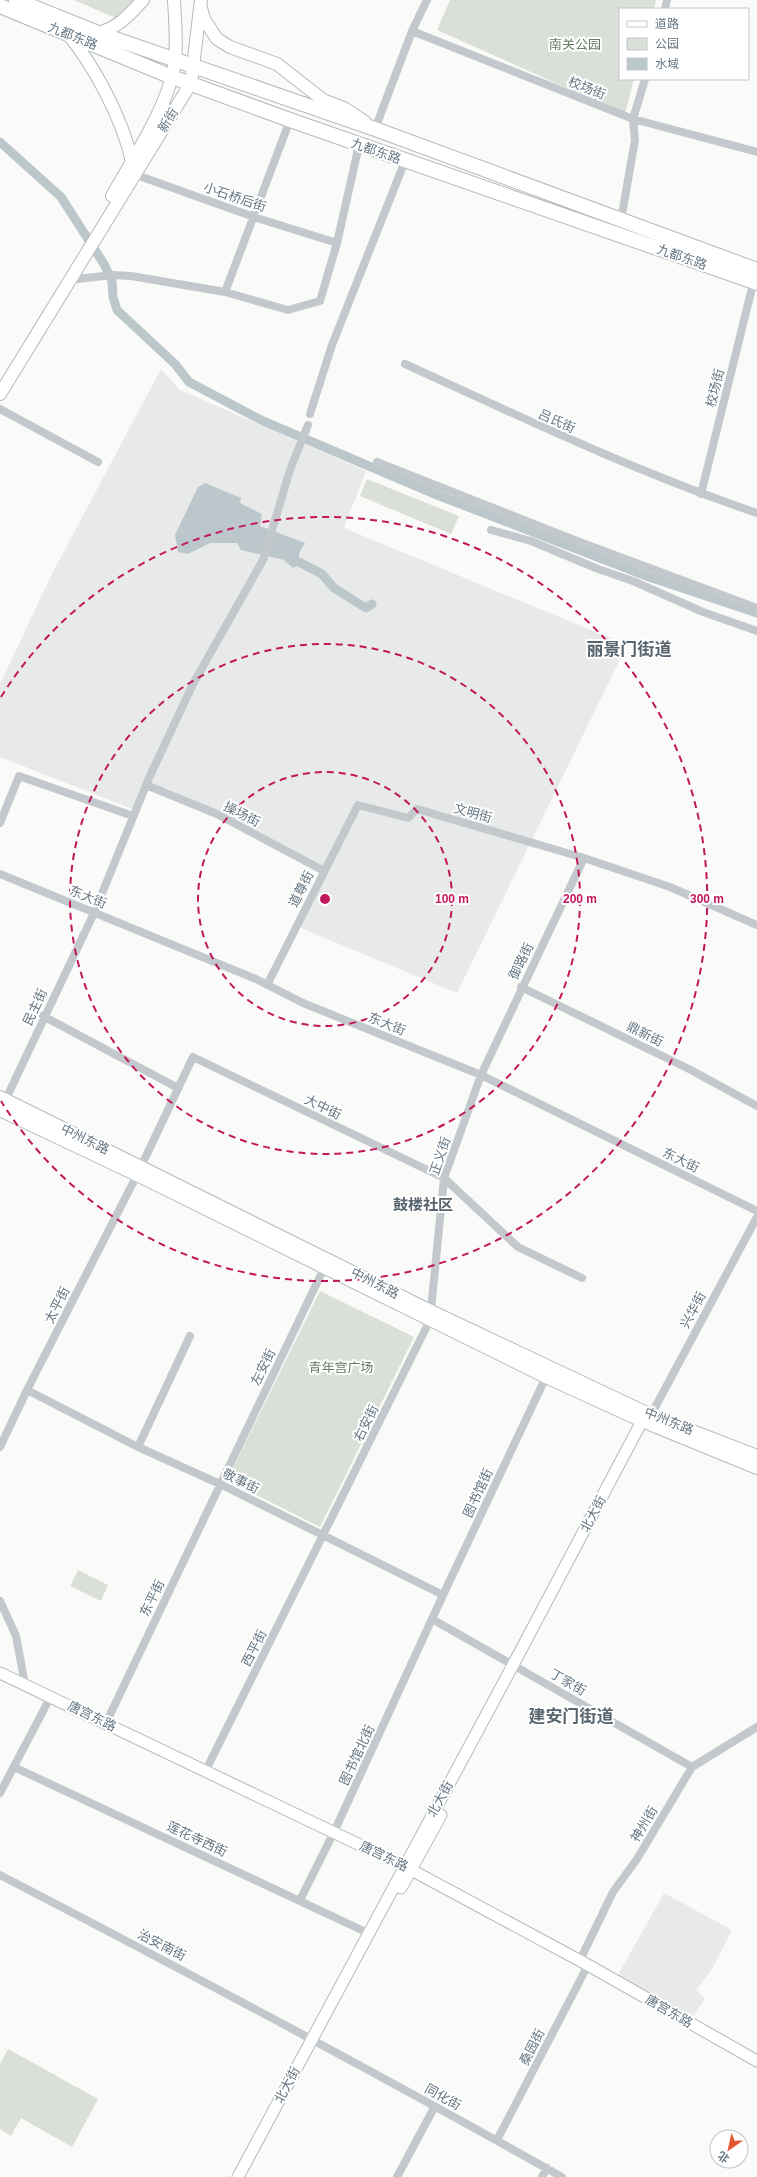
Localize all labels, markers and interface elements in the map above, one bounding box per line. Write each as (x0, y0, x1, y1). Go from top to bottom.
legend (619, 8, 749, 80)
text: 道路 (655, 17, 679, 31)
street label: 九都东路 (46, 19, 100, 53)
park label: 南关公园 (549, 37, 601, 52)
text: 公园 (655, 37, 679, 51)
text: 水域 (655, 57, 679, 71)
street label: 校场街 (566, 74, 608, 102)
street label: 新街 (155, 105, 181, 135)
street label: 九都东路 (349, 135, 403, 167)
street label: 小石桥后街 (202, 179, 268, 215)
street label: 九都东路 (655, 241, 709, 273)
street label: 校场街 (703, 367, 727, 409)
street label: 吕氏街 (536, 406, 578, 436)
district label: 丽景门街道 (587, 640, 672, 659)
street label: 操场街 (221, 798, 263, 830)
street label: 文明街 (452, 800, 494, 826)
street label: 道尊街 (285, 868, 317, 910)
street label: 东大街 (67, 883, 109, 911)
centre of rings (318, 892, 332, 906)
text: 100 m (435, 892, 469, 906)
text: 200 m (563, 892, 597, 906)
text: 300 m (690, 892, 724, 906)
street label: 御路街 (506, 940, 536, 982)
street label: 民主街 (20, 986, 50, 1028)
street label: 东大街 (366, 1010, 408, 1038)
street label: 鼎新街 (624, 1019, 666, 1049)
street label: 大中街 (302, 1092, 344, 1122)
street label: 中州东路 (58, 1121, 112, 1157)
street label: 正义街 (427, 1135, 453, 1177)
street label: 东大街 (660, 1145, 702, 1175)
district label: 鼓楼社区 (393, 1196, 453, 1213)
street label: 中州东路 (348, 1265, 402, 1301)
street label: 太平街 (41, 1284, 73, 1326)
street label: 兴华街 (677, 1289, 709, 1331)
street label: 左安街 (248, 1346, 278, 1388)
park label: 青年宫广场 (308, 1360, 374, 1375)
street label: 右安街 (351, 1402, 381, 1444)
street label: 中州东路 (642, 1404, 696, 1438)
street label: 敬事街 (220, 1466, 262, 1496)
street label: 图书馆街 (460, 1466, 496, 1520)
street label: 北大街 (577, 1493, 609, 1535)
street label: 东平街 (137, 1577, 167, 1619)
street label: 西平街 (238, 1627, 270, 1669)
street label: 丁家街 (547, 1666, 589, 1698)
street label: 唐宫东路 (65, 1698, 119, 1734)
district label: 建安门街道 (529, 1707, 614, 1726)
street label: 图书馆北街 (336, 1722, 378, 1788)
street label: 北大街 (424, 1778, 456, 1820)
street label: 神州街 (628, 1803, 660, 1845)
street label: 莲花寺西街 (164, 1818, 230, 1860)
street label: 唐宫东路 (357, 1838, 411, 1874)
street label: 治安南街 (135, 1927, 189, 1963)
street label: 唐宫东路 (643, 1992, 695, 2030)
street label: 桑园街 (516, 2026, 548, 2068)
street label: 北大街 (271, 2064, 303, 2106)
street label: 同化街 (422, 2081, 464, 2113)
north arrow (709, 2129, 749, 2169)
text: 北 (715, 2149, 731, 2165)

